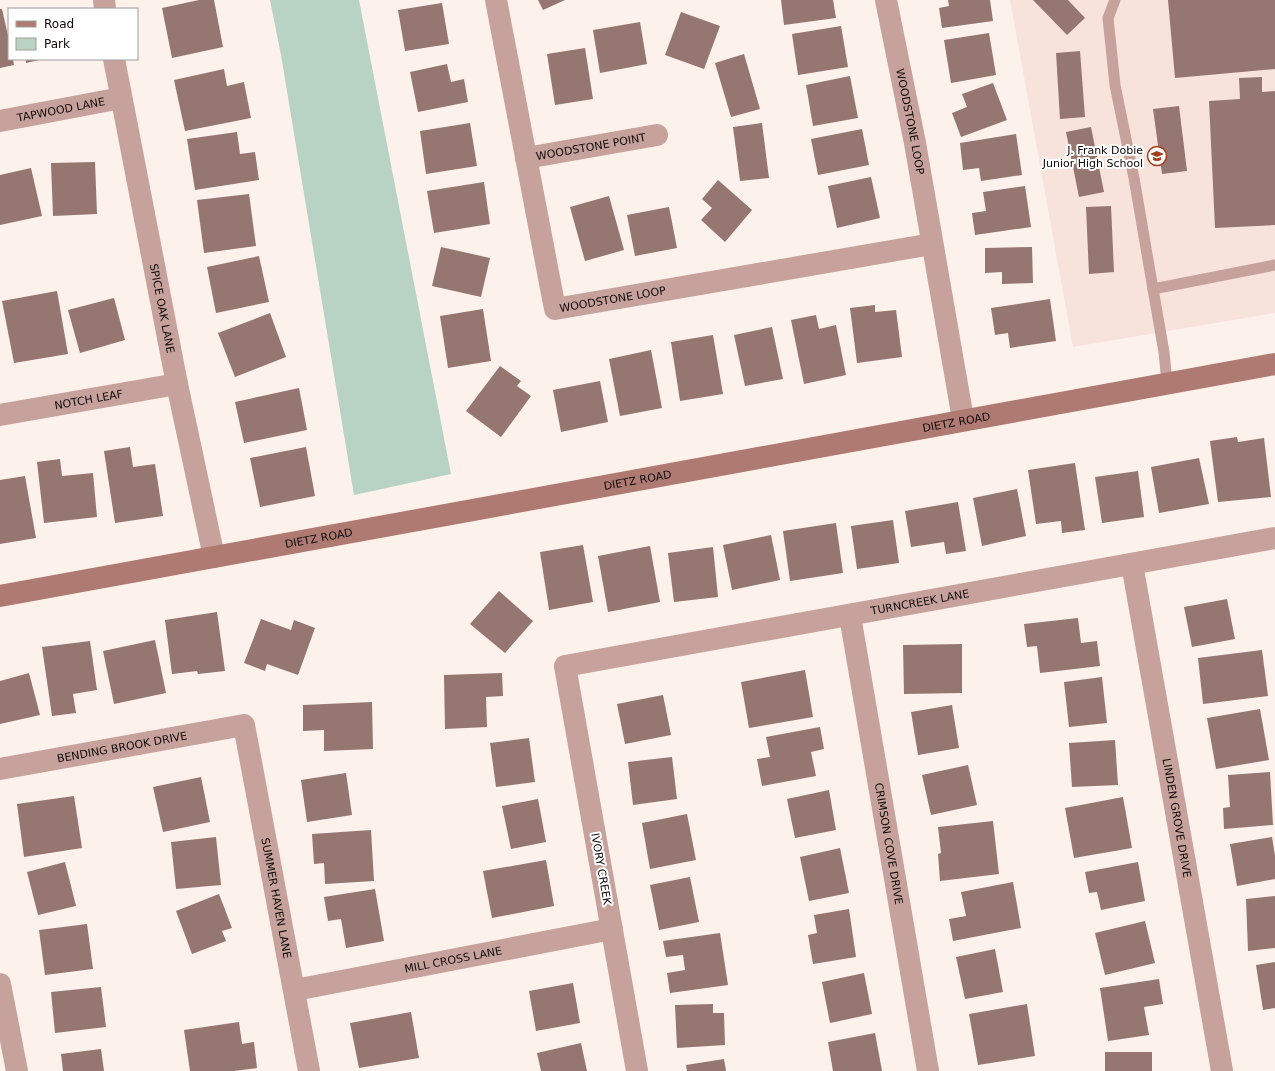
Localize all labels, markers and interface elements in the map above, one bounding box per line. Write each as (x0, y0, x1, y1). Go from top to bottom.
legend (8, 8, 138, 60)
text: Road (44, 17, 74, 31)
text: Park (44, 37, 70, 51)
street label: WOODSTONE LOOP (894, 68, 927, 176)
street label: TAPWOOD LANE (15, 95, 106, 124)
street label: WOODSTONE POINT (535, 131, 647, 163)
place label: J. Frank Dobie Junior High School (1042, 144, 1143, 170)
school or university icon: J. Frank Dobie Junior High School (1146, 145, 1168, 167)
street label: SPICE OAK LANE (147, 263, 177, 354)
street label: WOODSTONE LOOP (558, 283, 667, 315)
street label: NOTCH LEAF (53, 387, 124, 412)
street label: DIETZ ROAD (921, 409, 991, 435)
street label: DIETZ ROAD (603, 467, 672, 493)
street label: DIETZ ROAD (284, 525, 354, 551)
street label: TURNCREEK LANE (869, 587, 970, 617)
street label: BENDING BROOK DRIVE (56, 729, 188, 765)
street label: LINDEN GROVE DRIVE (1160, 757, 1194, 879)
street label: CRIMSON COVE DRIVE (872, 782, 906, 906)
street label: IVORY CREEK (588, 832, 614, 907)
street label: SUMMER HAVEN LANE (259, 837, 294, 960)
street label: MILL CROSS LANE (403, 944, 503, 975)

